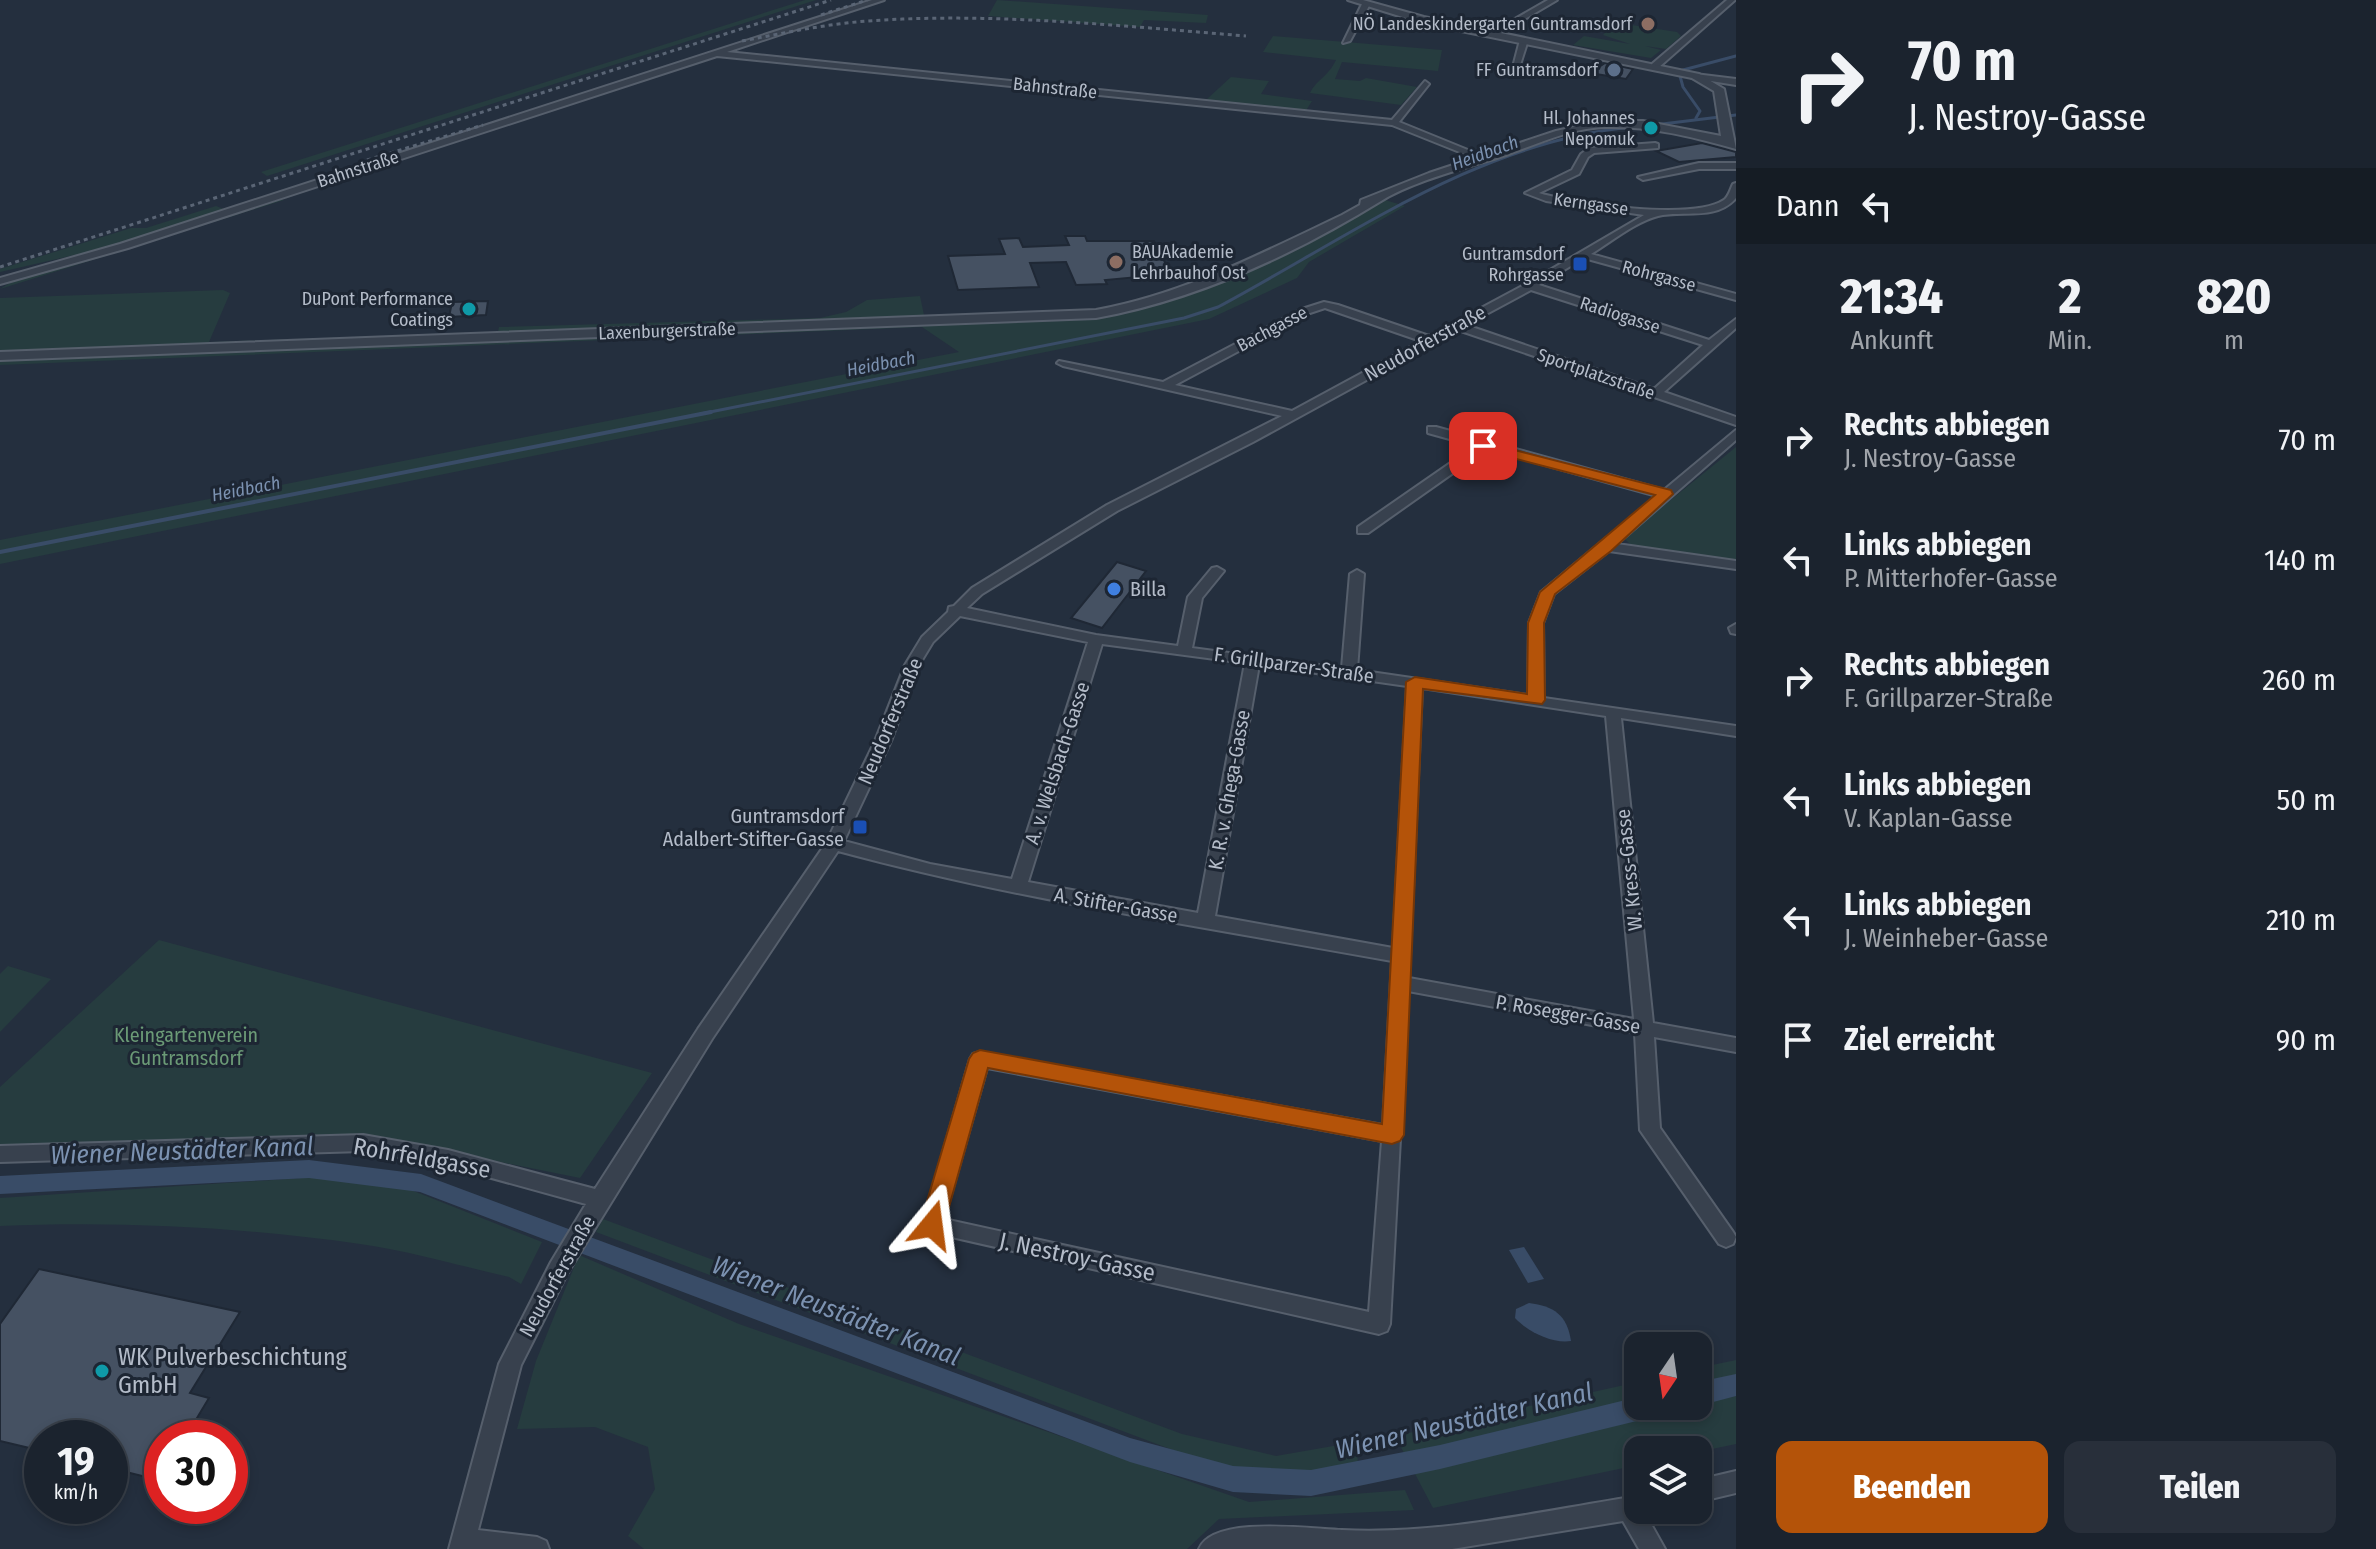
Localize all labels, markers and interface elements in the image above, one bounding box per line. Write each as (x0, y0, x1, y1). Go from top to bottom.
place label: NÖ Landeskindergarten Guntramsdorf (1353, 13, 1633, 35)
marker: NÖ Landeskindergarten Guntramsdorf (1639, 15, 1657, 33)
text: 70 m (1908, 28, 2016, 95)
icon: right (1776, 32, 1880, 136)
place label: FF Guntramsdorf (1476, 59, 1599, 81)
marker: FF Guntramsdorf (1605, 61, 1623, 79)
street label: Bahnstraße (1012, 73, 1098, 103)
text: J. Nestroy-Gasse (1908, 96, 2146, 140)
place label: Hl. Johannes Nepomuk (1543, 107, 1636, 150)
marker: Hl. Johannes Nepomuk (1642, 119, 1660, 137)
water label: Heidbach (1449, 131, 1521, 175)
street label: Bahnstraße (315, 145, 402, 192)
icon: left (1855, 184, 1899, 228)
street label: Kerngasse (1552, 188, 1630, 220)
text: Dann (1776, 188, 1839, 224)
place label: BAUAkademie Lehrbauhof Ost (1132, 241, 1246, 284)
place label: Guntramsdorf Rohrgasse (1462, 243, 1565, 286)
marker: BAUAkademie Lehrbauhof Ost (1107, 253, 1125, 271)
marker: Guntramsdorf Rohrgasse (1571, 255, 1589, 273)
street label: Rohrgasse (1620, 256, 1698, 296)
text: 21:34 (1841, 268, 1943, 326)
text: 2 (2059, 268, 2081, 326)
text: 820 (2197, 268, 2271, 326)
place label: DuPont Performance Coatings (302, 288, 453, 331)
street label: Radiogasse (1577, 292, 1663, 338)
marker: DuPont Performance Coatings (460, 300, 478, 318)
street label: Neudorferstraße (1360, 300, 1490, 386)
street label: Bachgasse (1233, 301, 1311, 357)
street label: Laxenburgerstraße (598, 318, 736, 344)
text: Ankunft (1850, 325, 1933, 356)
text: Min. (2048, 325, 2092, 356)
text: m (2224, 325, 2244, 356)
street label: Sportplatzstraße (1534, 344, 1658, 404)
water label: Heidbach (845, 347, 917, 381)
text: Rechts abbiegen (1844, 407, 2050, 443)
pin (1449, 412, 1517, 480)
icon: right (1776, 418, 1820, 462)
text: 70 m (2278, 422, 2336, 458)
icon: arrive (1461, 424, 1505, 468)
text: J. Nestroy-Gasse (1844, 443, 2016, 474)
water label: Heidbach (210, 472, 282, 506)
text: Links abbiegen (1844, 527, 2032, 563)
icon: left (1776, 538, 1820, 582)
text: 140 m (2264, 542, 2336, 578)
text: P. Mitterhofer-Gasse (1844, 563, 2058, 594)
place label: Billa (1130, 577, 1166, 601)
marker: Billa (1105, 580, 1123, 598)
street label: F. Grillparzer-Straße (1213, 642, 1375, 688)
text: Rechts abbiegen (1844, 647, 2050, 683)
street label: Neudorferstraße (853, 654, 927, 788)
icon: right (1776, 658, 1820, 702)
text: 260 m (2262, 662, 2336, 698)
street label: A. v. Welsbach-Gasse (1019, 679, 1095, 847)
text: F. Grillparzer-Straße (1844, 683, 2053, 714)
street label: K. R. v. Ghega-Gasse (1203, 708, 1255, 872)
text: Links abbiegen (1844, 767, 2032, 803)
icon: left (1776, 778, 1820, 822)
text: 50 m (2276, 782, 2336, 818)
text: V. Kaplan-Gasse (1844, 803, 2013, 834)
place label: Guntramsdorf Adalbert-Stifter-Gasse (663, 804, 846, 851)
street label: W. Kress-Gasse (1611, 808, 1647, 932)
marker: Guntramsdorf Adalbert-Stifter-Gasse (851, 818, 869, 836)
street label: A. Stifter-Gasse (1052, 882, 1180, 928)
text: Links abbiegen (1844, 887, 2032, 923)
icon: left (1776, 898, 1820, 942)
text: 210 m (2266, 902, 2336, 938)
text: J. Weinheber-Gasse (1844, 923, 2048, 954)
street label: P. Rosegger-Gasse (1494, 989, 1642, 1039)
icon: arrive (1776, 1018, 1820, 1062)
text: Ziel erreicht (1844, 1022, 1995, 1058)
text: 90 m (2276, 1022, 2336, 1058)
park label: Kleingartenverein Guntramsdorf (114, 1023, 258, 1070)
water label: Wiener Neustädter Kanal (50, 1131, 314, 1171)
street label: Rohrfeldgasse (351, 1132, 493, 1184)
position arrow (890, 1183, 974, 1267)
street label: Neudorferstraße (514, 1211, 600, 1341)
street label: J. Nestroy-Gasse (996, 1227, 1158, 1287)
water label: Wiener Neustädter Kanal (708, 1249, 965, 1373)
north arrow (1624, 1332, 1712, 1420)
map controls (1624, 1332, 1712, 1524)
place label: WK Pulverbeschichtung GmbH (118, 1343, 348, 1399)
marker: WK Pulverbeschichtung GmbH (93, 1362, 111, 1380)
water label: Wiener Neustädter Kanal (1332, 1376, 1596, 1466)
speed limit sign: 30 (144, 1420, 248, 1524)
button: layers (1624, 1436, 1712, 1524)
text: 19 (57, 1438, 95, 1486)
button: Beenden (1776, 1441, 2048, 1533)
button: Teilen (2064, 1441, 2336, 1533)
text: km/h (54, 1480, 98, 1504)

